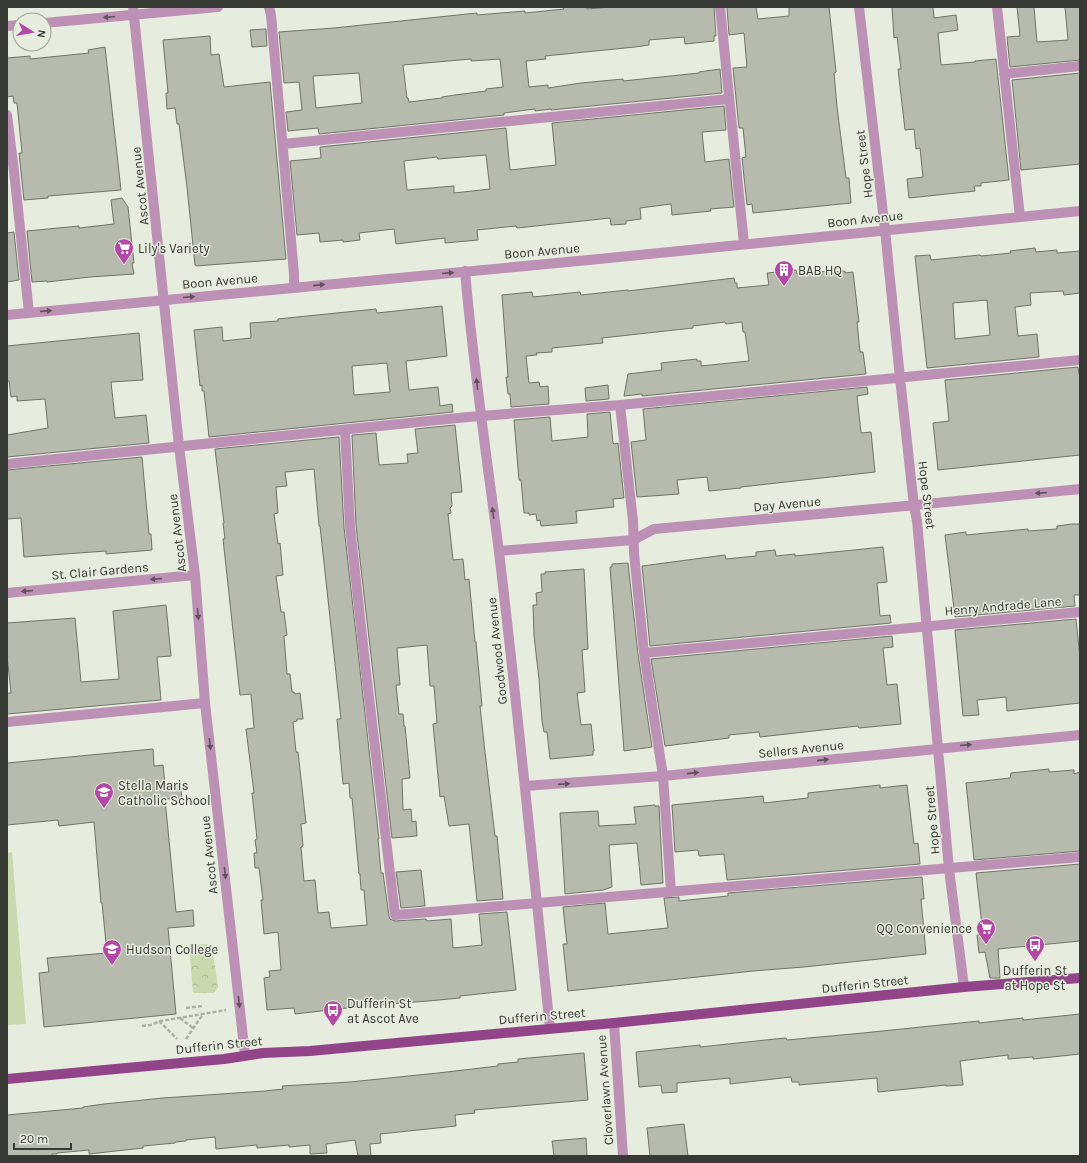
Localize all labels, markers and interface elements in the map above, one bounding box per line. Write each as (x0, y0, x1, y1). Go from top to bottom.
north arrow (12, 12, 52, 52)
one-way arrow (103, 14, 115, 20)
text: N (34, 29, 48, 39)
street label: Hope Street (852, 129, 876, 199)
street label: Ascot Avenue (128, 146, 152, 226)
street label: Boon Avenue (826, 208, 904, 230)
supermarket icon: Lily's Variety (113, 237, 135, 265)
street label: Boon Avenue (503, 240, 581, 262)
place label: Lily's Variety (138, 241, 210, 256)
building icon: BAB HQ (773, 259, 795, 287)
place label: BAB HQ (798, 263, 842, 278)
one-way arrow (442, 269, 454, 276)
street label: Boon Avenue (181, 270, 259, 292)
one-way arrow (313, 281, 325, 288)
one-way arrow (183, 294, 195, 301)
one-way arrow (40, 308, 52, 314)
one-way arrow (474, 378, 480, 390)
street label: Hope Street (915, 460, 939, 530)
one-way arrow (1035, 490, 1047, 496)
street label: Ascot Avenue (165, 493, 189, 573)
street label: Day Avenue (753, 494, 822, 514)
one-way arrow (490, 507, 496, 519)
street label: St. Clair Gardens (51, 559, 150, 583)
one-way arrow (150, 576, 162, 582)
one-way arrow (21, 588, 33, 594)
street label: Henry Andrade Lane (944, 593, 1062, 619)
street label: Goodwood Avenue (484, 596, 510, 705)
one-way arrow (195, 608, 202, 620)
street label: Sellers Avenue (757, 737, 845, 761)
one-way arrow (207, 738, 213, 750)
one-way arrow (960, 742, 972, 749)
one-way arrow (817, 757, 829, 763)
one-way arrow (687, 770, 699, 777)
place label: Stella Maris Catholic School (118, 778, 211, 808)
school or university icon: Stella Maris Catholic School (93, 781, 115, 809)
one-way arrow (558, 781, 570, 788)
street label: Hope Street (922, 785, 942, 855)
street label: Ascot Avenue (197, 815, 221, 895)
one-way arrow (221, 867, 228, 879)
supermarket icon: QQ Convenience (975, 917, 997, 945)
place label: QQ Convenience (876, 921, 972, 936)
bus stop icon: Dufferin St at Hope St (1024, 934, 1046, 962)
school or university icon: Hudson College (101, 938, 123, 966)
place label: Hudson College (126, 942, 219, 957)
place label: Dufferin St at Hope St (1003, 963, 1067, 993)
street label: Dufferin Street (821, 972, 909, 996)
one-way arrow (236, 996, 242, 1008)
place label: Dufferin St at Ascot Ave (347, 996, 419, 1026)
bus stop icon: Dufferin St at Ascot Ave (322, 999, 344, 1027)
street label: Dufferin Street (498, 1005, 586, 1027)
street label: Dufferin Street (175, 1033, 263, 1057)
street label: Cloverlawn Avenue (594, 1034, 616, 1146)
scale bar (14, 1125, 71, 1151)
text: 20 m (20, 1132, 48, 1146)

